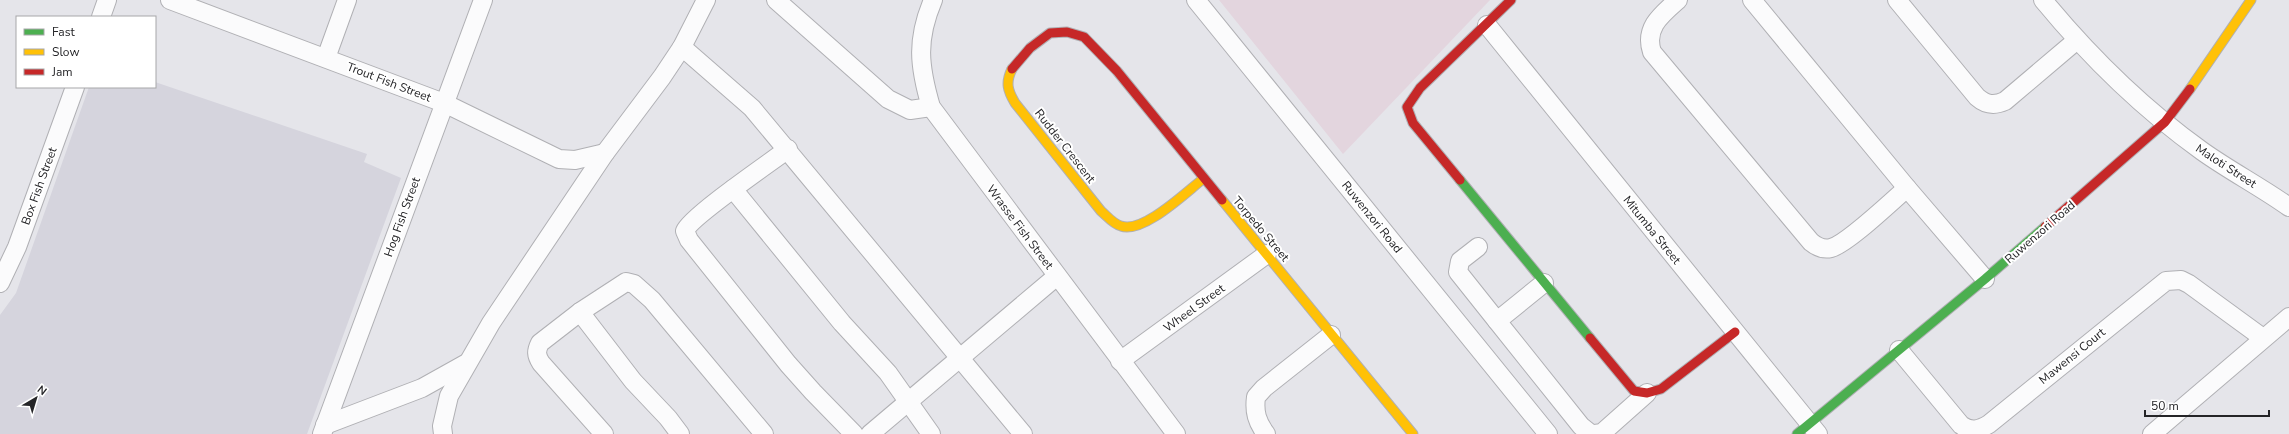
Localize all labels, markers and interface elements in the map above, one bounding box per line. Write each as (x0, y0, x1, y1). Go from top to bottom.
legend (16, 16, 156, 88)
text: Fast (52, 24, 75, 40)
text: Slow (52, 44, 80, 60)
street label: Trout Fish Street (345, 59, 434, 106)
text: Jam (51, 64, 73, 80)
street label: Rudder Crescent (1031, 106, 1099, 187)
street label: Maloti Street (2192, 140, 2260, 192)
street label: Box Fish Street (17, 144, 61, 227)
street label: Hog Fish Street (380, 174, 424, 259)
street label: Ruwenzori Road (1338, 178, 1406, 256)
street label: Wrasse Fish Street (983, 181, 1058, 273)
street label: Torpedo Street (1229, 193, 1293, 265)
street label: Mitumba Street (1620, 193, 1685, 268)
street label: Ruwenzori Road (2001, 197, 2079, 267)
street label: Wheel Street (1160, 280, 1229, 336)
street label: Mawensi Court (2035, 324, 2109, 388)
north arrow (16, 378, 56, 418)
text: N (34, 382, 50, 399)
scale bar (2145, 392, 2269, 418)
text: 50 m (2151, 398, 2179, 414)

